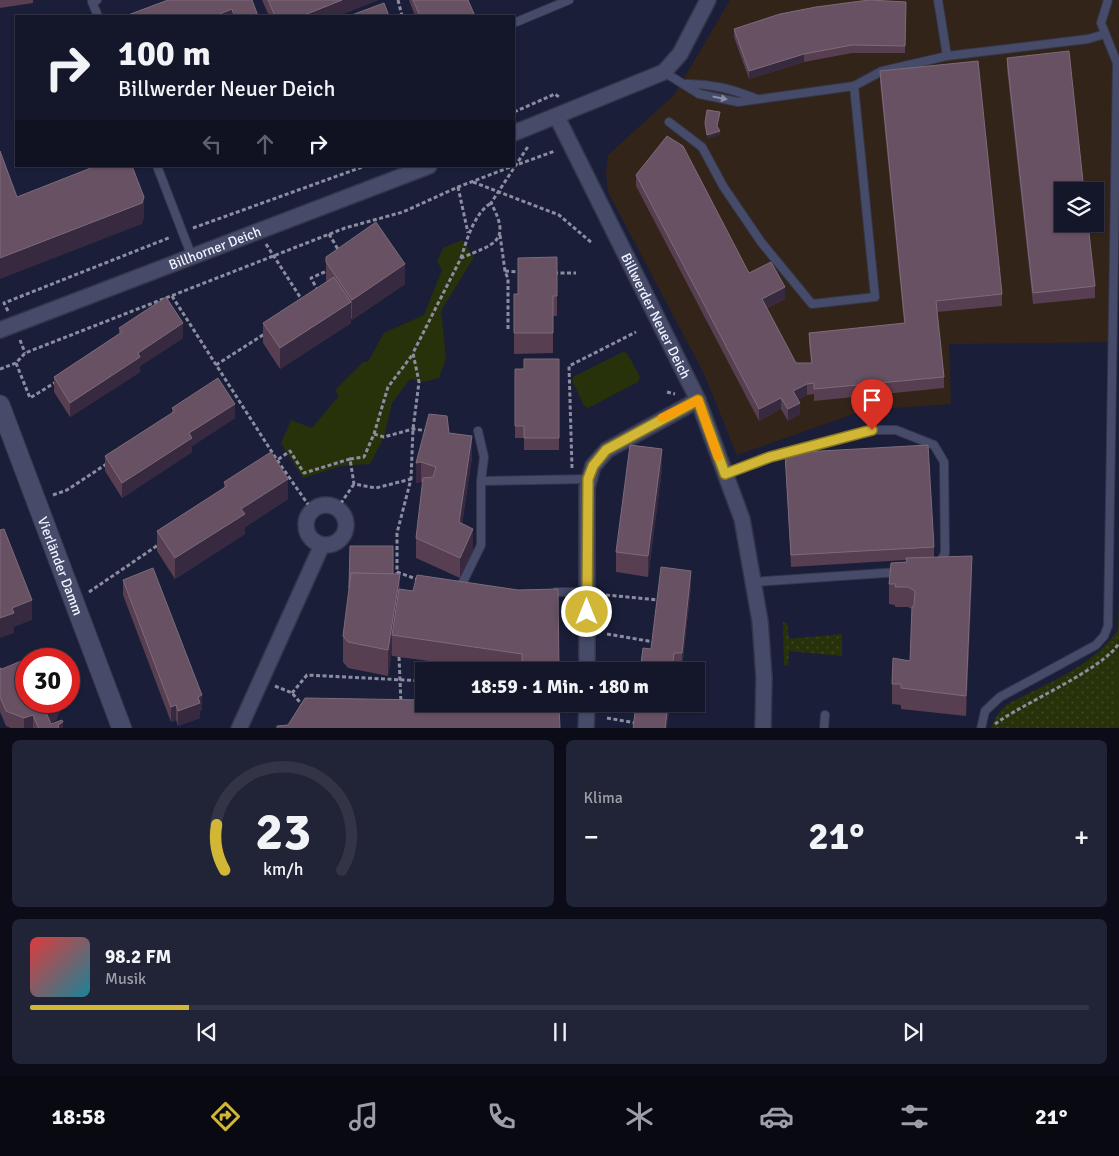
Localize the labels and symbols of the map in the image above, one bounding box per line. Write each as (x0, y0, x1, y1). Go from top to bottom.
one-way arrow (712, 94, 727, 102)
street label: Billhorner Deich (166, 223, 263, 273)
street label: Billwerder Neuer Deich (618, 250, 694, 381)
pin (851, 379, 893, 430)
street label: Vierländer Damm (34, 514, 87, 618)
position arrow (560, 585, 612, 637)
speed limit sign: 30 (15, 648, 80, 713)

